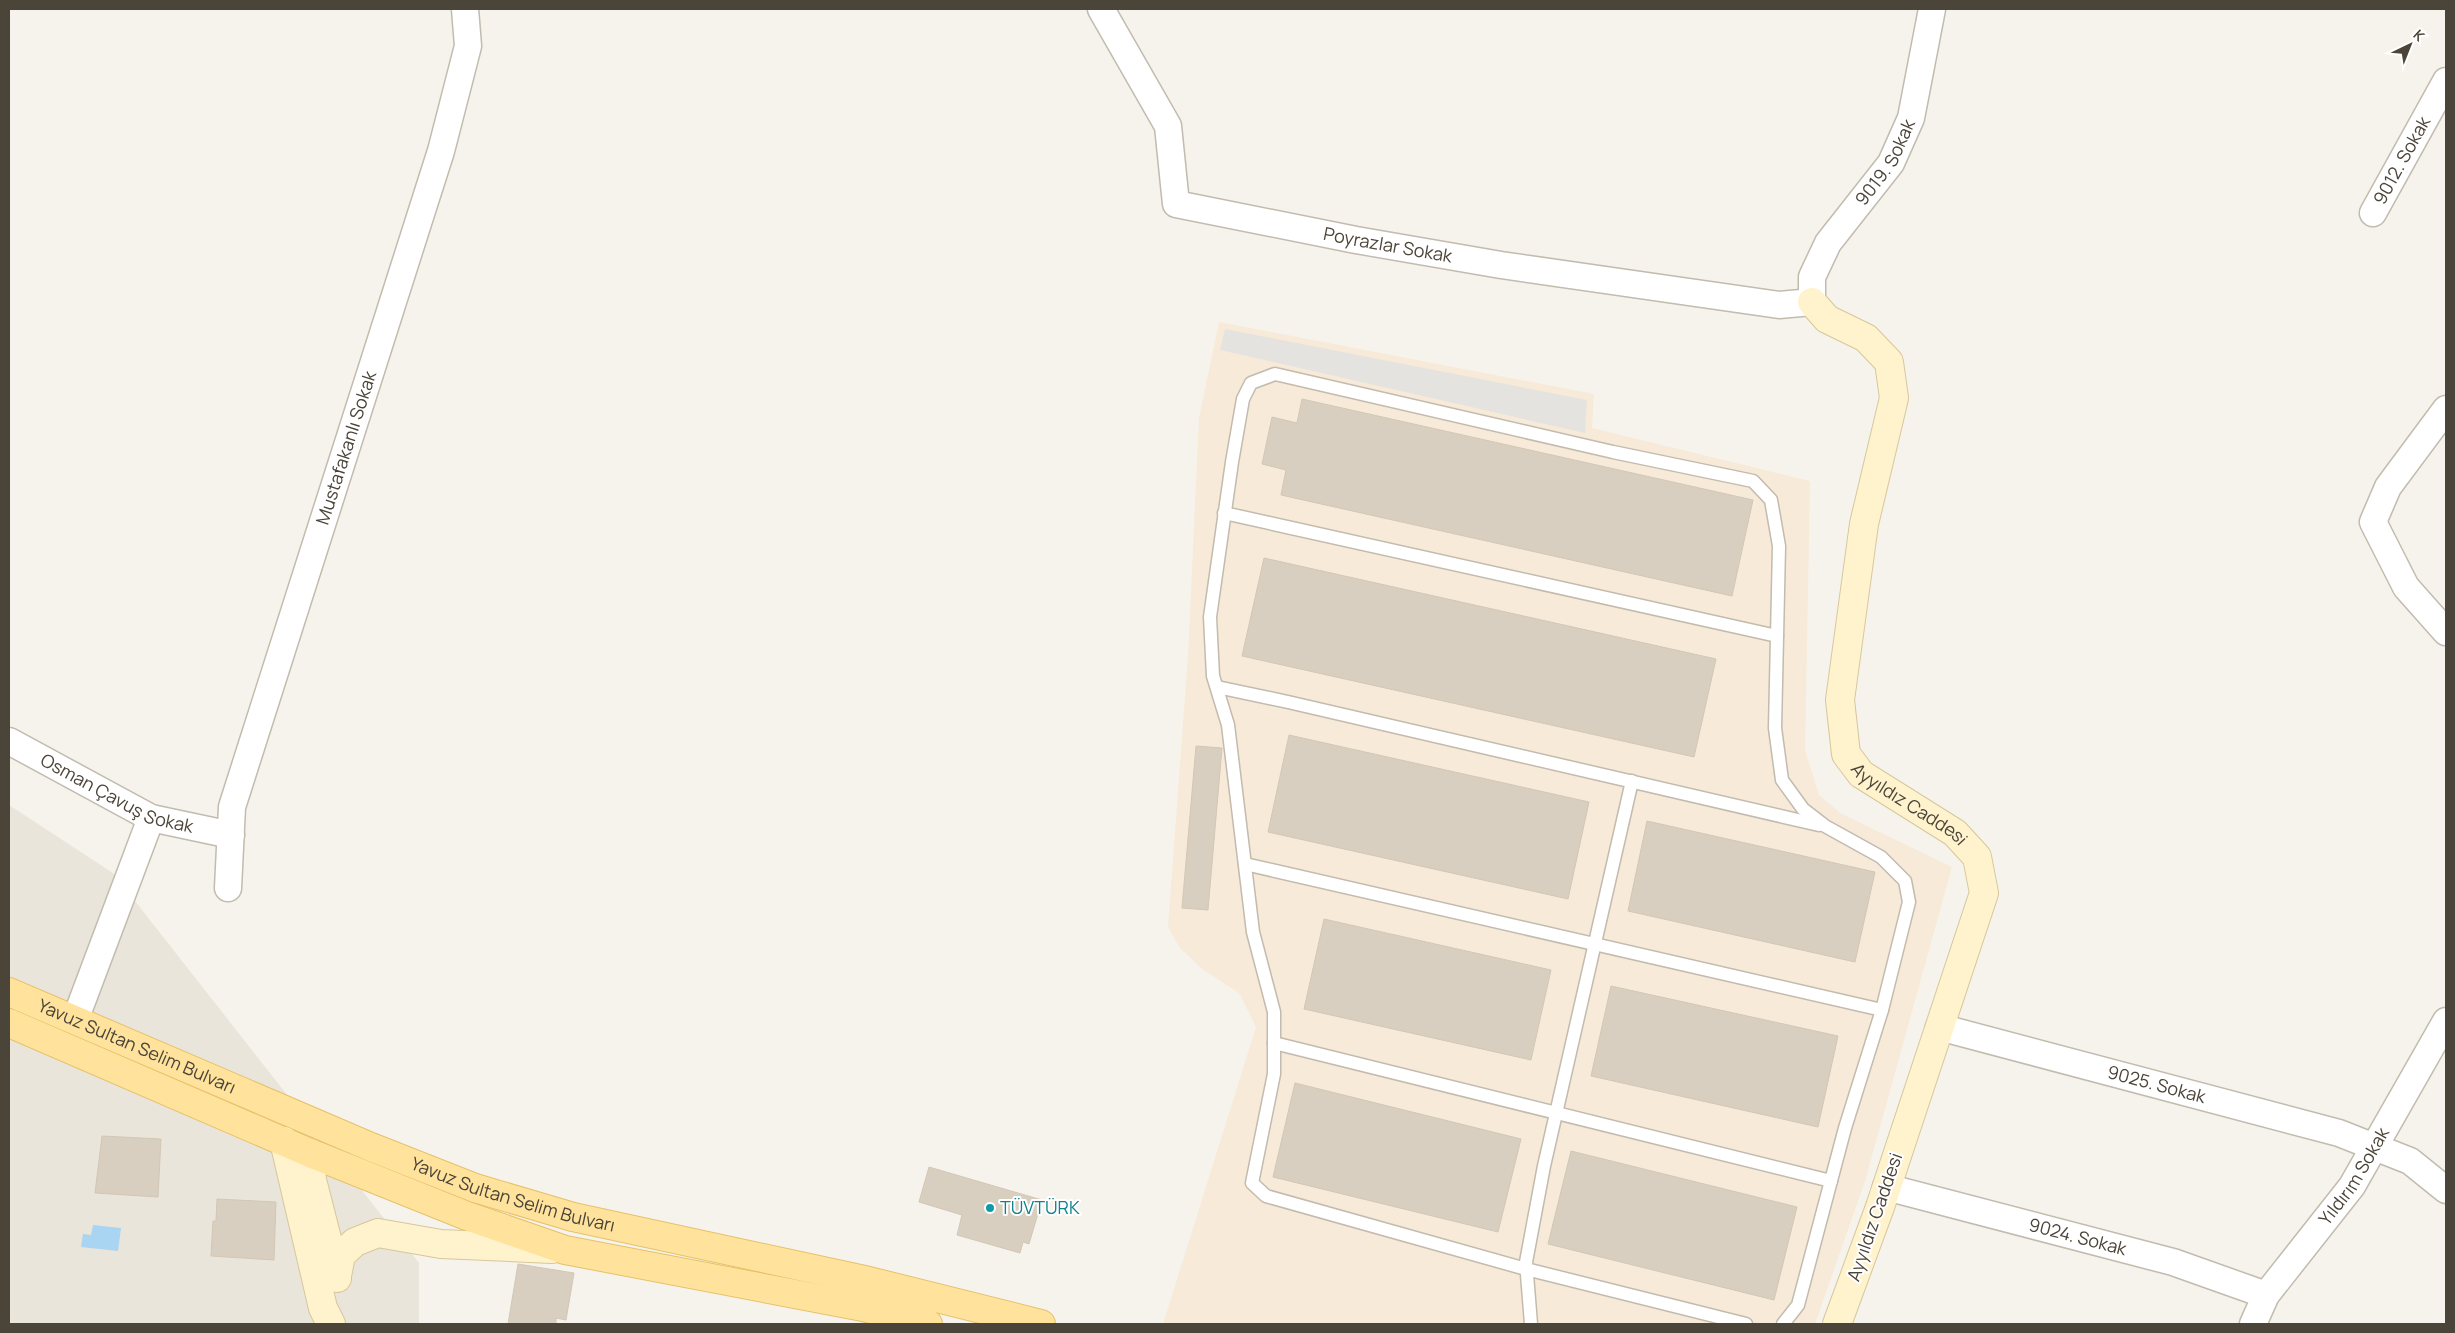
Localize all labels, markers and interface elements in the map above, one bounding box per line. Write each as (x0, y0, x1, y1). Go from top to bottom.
north arrow (2385, 20, 2435, 70)
text: K (2409, 25, 2430, 46)
street label: 9012. Sokak (2367, 111, 2436, 208)
street label: 9019. Sokak (1849, 114, 1920, 210)
street label: Poyrazlar Sokak (1322, 221, 1455, 268)
street label: Mustafakanlı Sokak (310, 367, 381, 527)
street label: Osman Çavuş Sokak (37, 747, 197, 838)
street label: Ayyıldız Caddesi (1846, 758, 1973, 850)
street label: Yavuz Sultan Selim Bulvarı (35, 993, 240, 1099)
street label: 9025. Sokak (2105, 1059, 2209, 1108)
street label: Yıldırım Sokak (2313, 1122, 2395, 1230)
street label: Ayyıldız Caddesi (1841, 1149, 1907, 1284)
street label: Yavuz Sultan Selim Bulvarı (408, 1151, 617, 1237)
place label: TÜVTÜRK (1000, 1195, 1080, 1219)
marker: TÜVTÜRK (984, 1202, 996, 1214)
street label: 9024. Sokak (2026, 1212, 2130, 1261)

